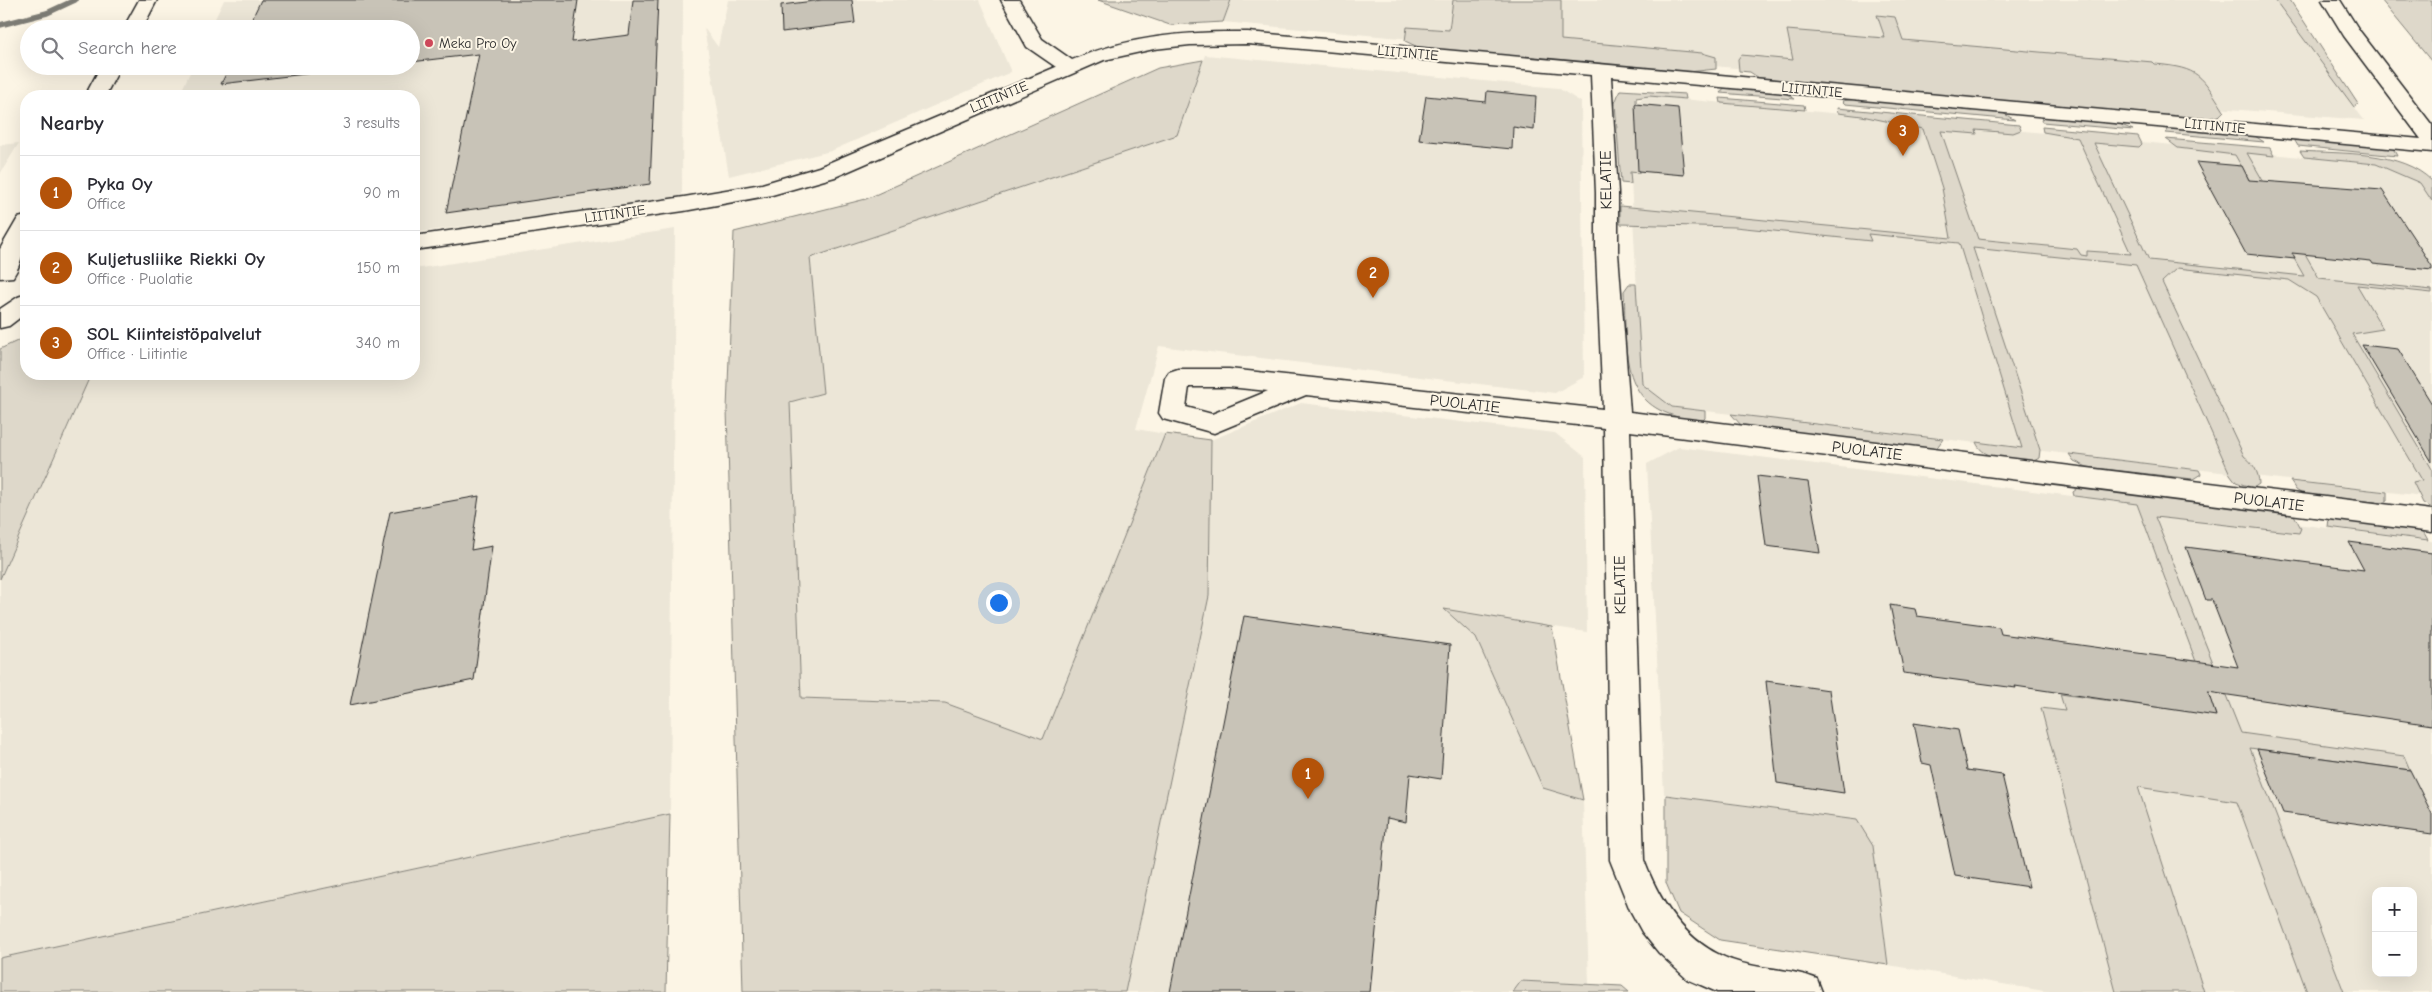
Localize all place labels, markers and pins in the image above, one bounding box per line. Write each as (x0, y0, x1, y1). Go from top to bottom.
place label: Meka Pro Oy (439, 35, 517, 52)
marker: Meka Pro Oy (423, 37, 435, 49)
pin: 3 (1887, 115, 1919, 156)
pin: 2 (1357, 257, 1389, 298)
pin: 1 (1292, 758, 1324, 799)

